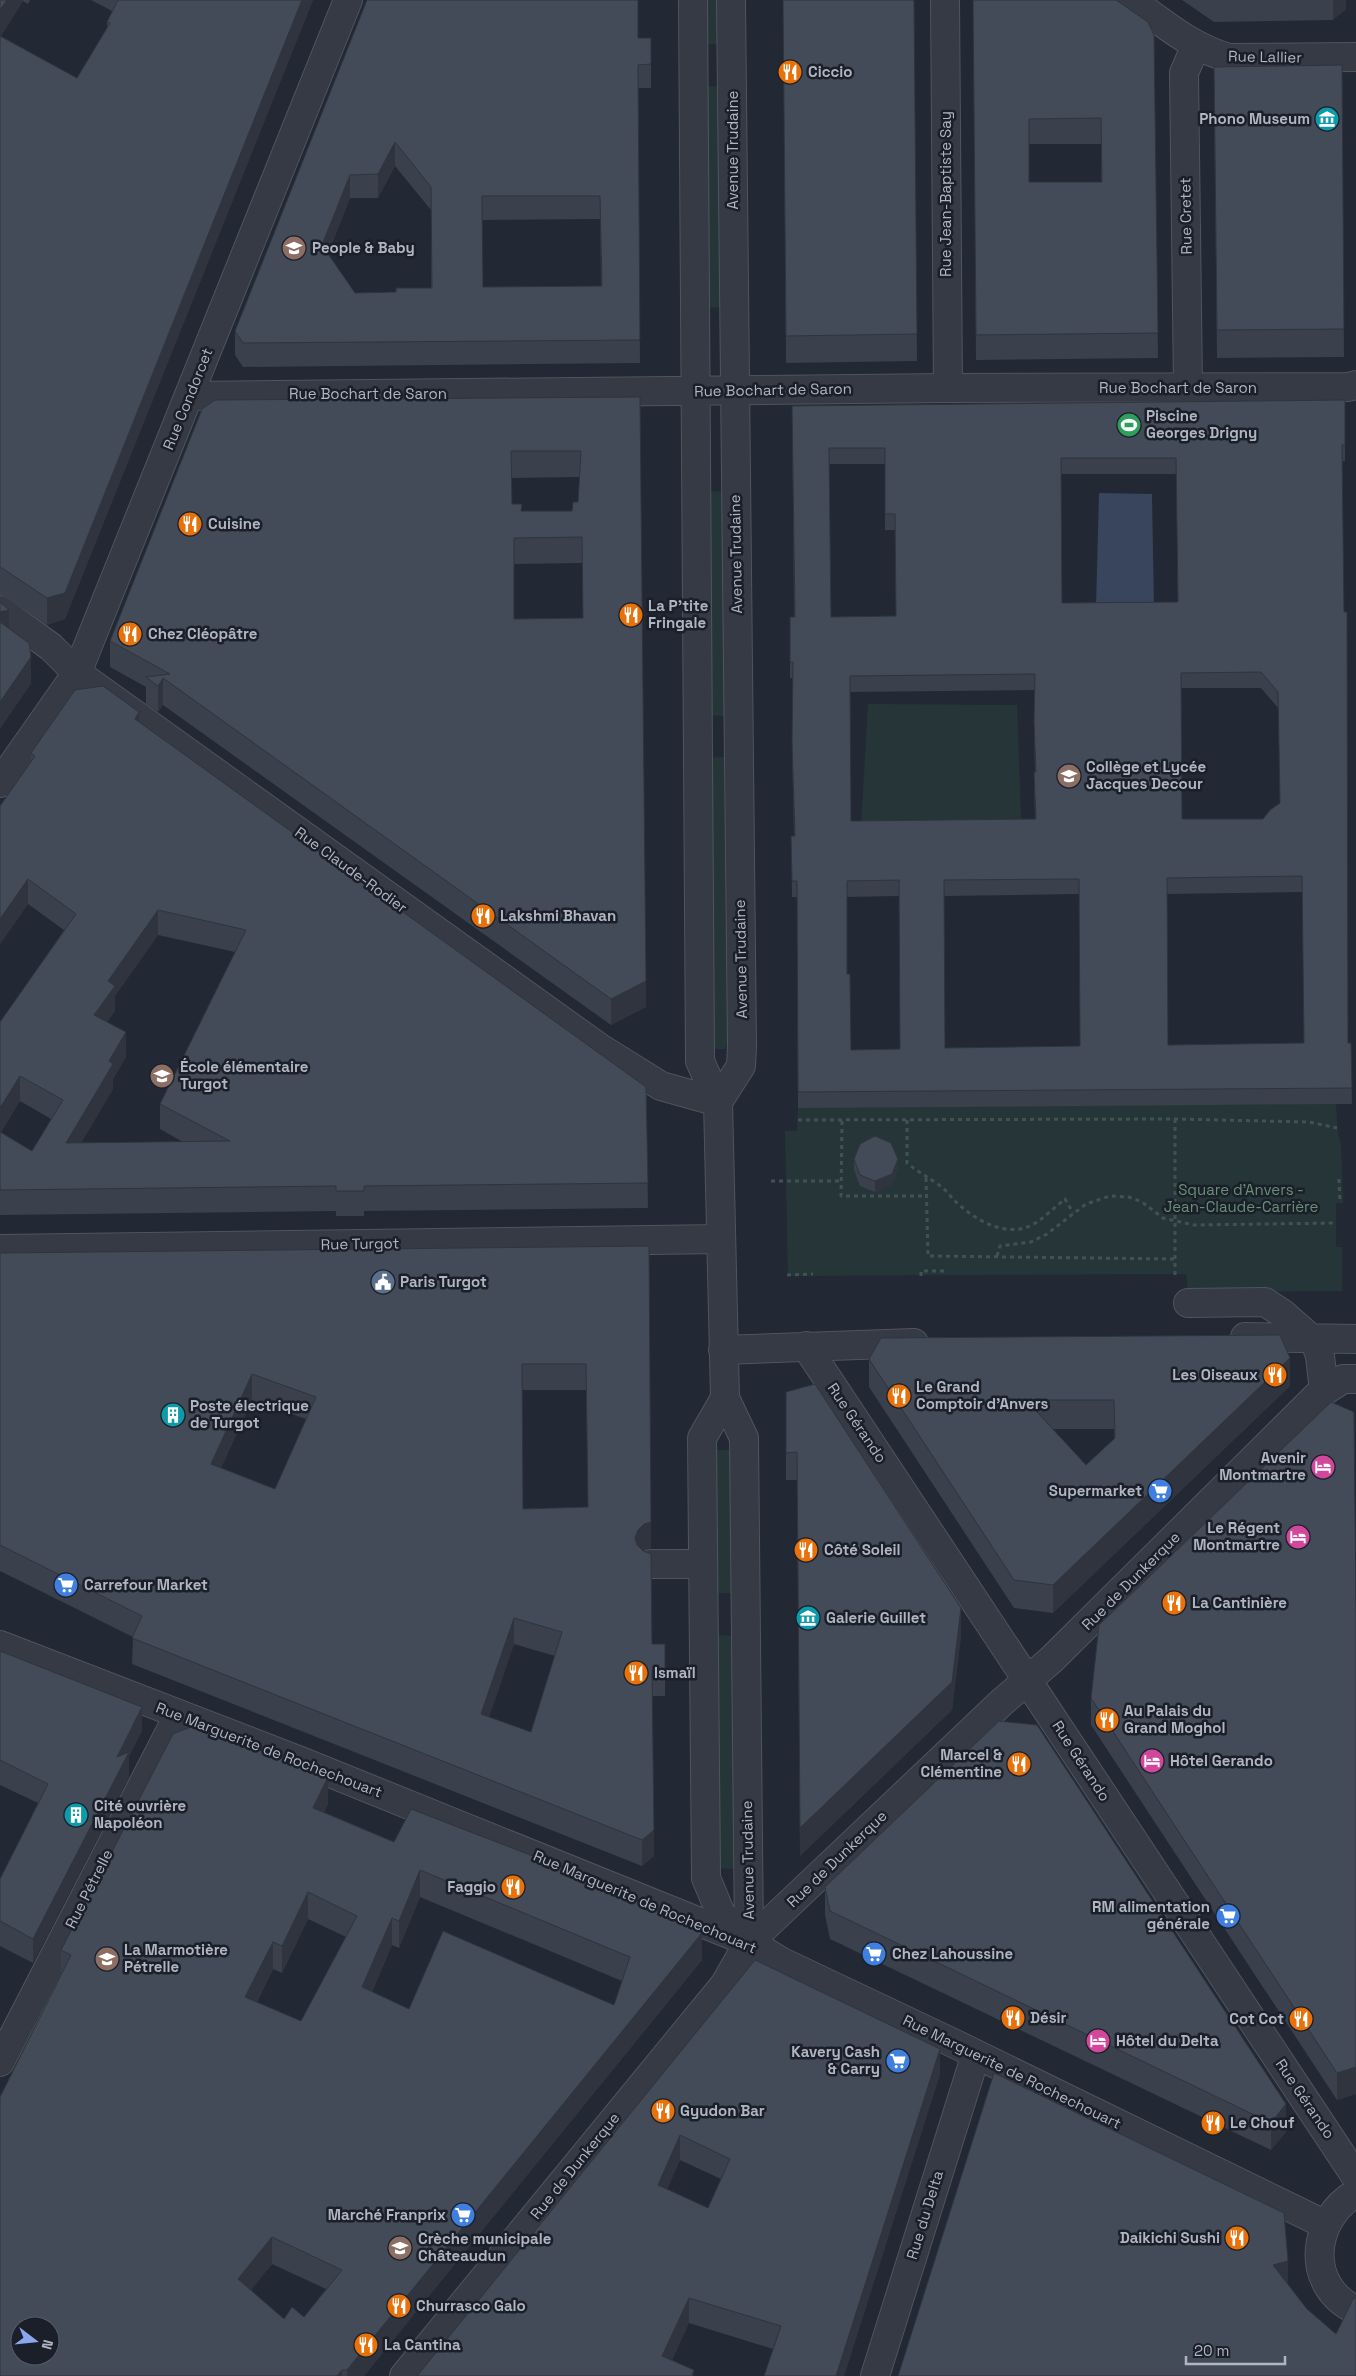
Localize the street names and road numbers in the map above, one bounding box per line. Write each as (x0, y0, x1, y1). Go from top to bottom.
street label: Rue Lallier (1228, 46, 1302, 67)
street label: Avenue Trudaine (723, 90, 742, 210)
street label: Rue Jean-Baptiste Say (936, 111, 955, 277)
street label: Rue Cretet (1175, 177, 1196, 255)
street label: Rue Condorcet (158, 345, 217, 453)
street label: Rue Bochart de Saron (1099, 378, 1257, 397)
street label: Rue Bochart de Saron (694, 379, 852, 400)
street label: Rue Bochart de Saron (289, 384, 447, 403)
street label: Avenue Trudaine (725, 494, 746, 614)
street label: Rue Claude-Rodier (291, 822, 411, 917)
street label: Avenue Trudaine (730, 899, 751, 1019)
street label: Rue Turgot (320, 1233, 400, 1254)
street label: Rue Gérando (824, 1379, 891, 1466)
street label: Rue de Dunkerque (1077, 1527, 1184, 1634)
street label: Rue Marguerite de Rochechouart (153, 1698, 385, 1802)
street label: Rue Gérando (1048, 1717, 1115, 1805)
street label: Avenue Trudaine (737, 1800, 758, 1920)
street label: Rue de Dunkerque (783, 1806, 891, 1911)
street label: Rue Pétrelle (61, 1846, 117, 1931)
street label: Rue Marguerite de Rochechouart (531, 1846, 760, 1957)
street label: Rue Marguerite de Rochechouart (900, 2010, 1125, 2133)
street label: Rue Gérando (1272, 2055, 1339, 2142)
street label: Rue de Dunkerque (526, 2108, 624, 2223)
street label: Rue du Delta (902, 2168, 947, 2262)

